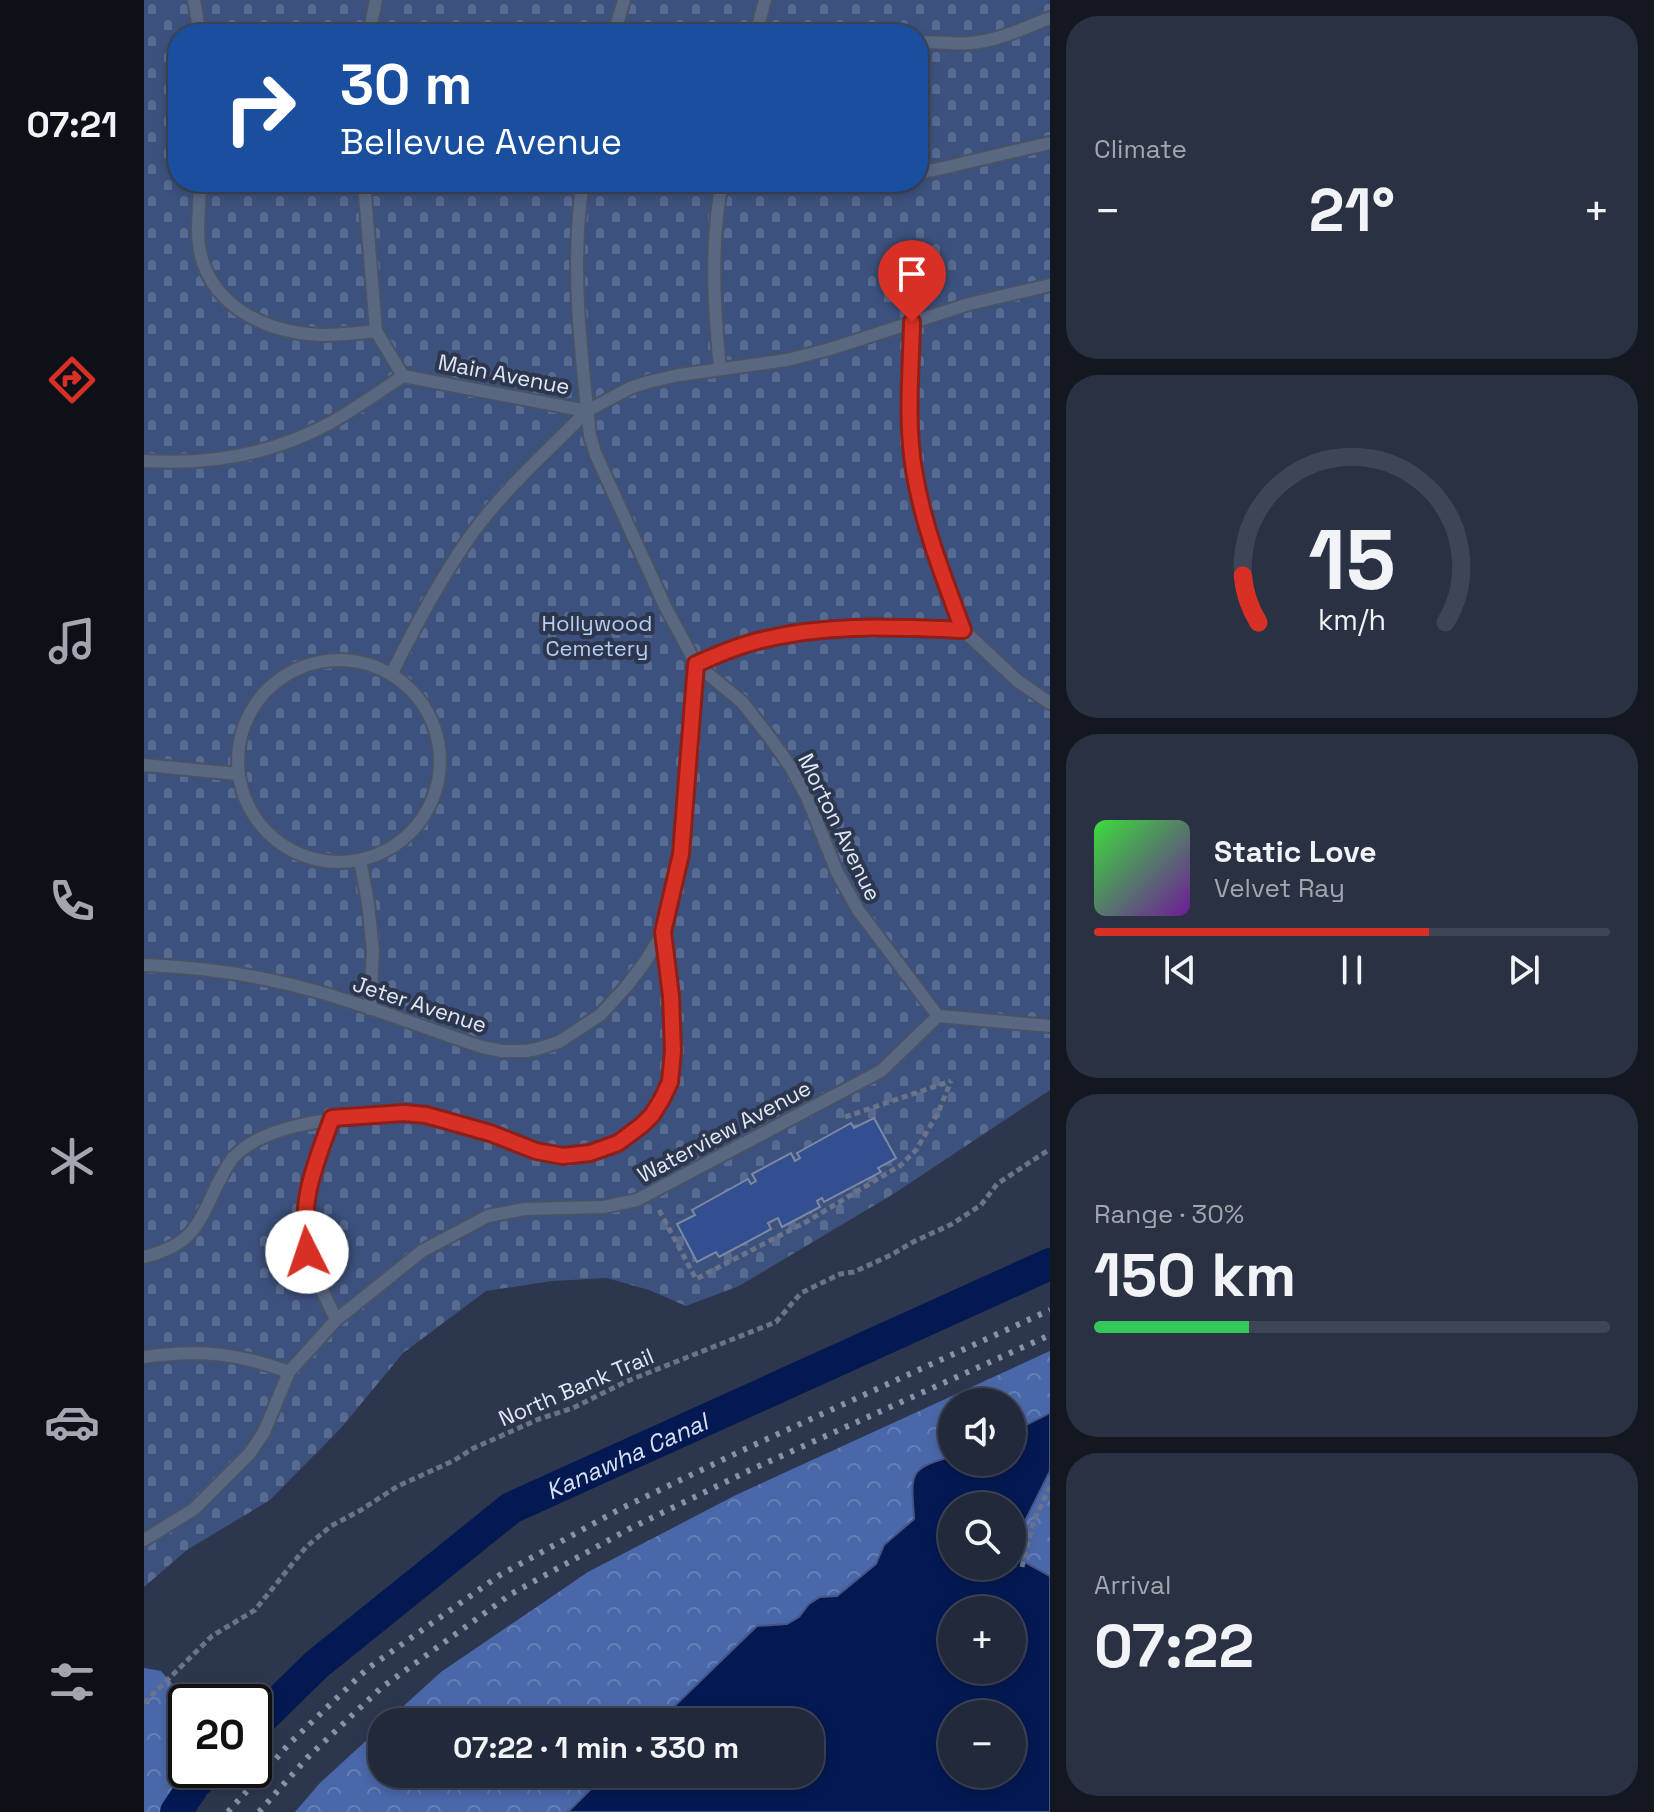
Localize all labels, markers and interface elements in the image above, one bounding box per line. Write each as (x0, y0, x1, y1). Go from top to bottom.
text: 30 m (340, 49, 472, 120)
icon: right (208, 56, 312, 160)
text: 07:21 (27, 102, 117, 148)
text: Bellevue Avenue (340, 119, 622, 165)
text: Climate (1094, 132, 1187, 166)
text: 21° (1309, 172, 1395, 249)
text: − (1094, 183, 1121, 239)
text: + (1583, 183, 1610, 239)
pin (878, 240, 946, 322)
icon: arrive (890, 252, 934, 296)
street label: Main Avenue (436, 348, 572, 400)
icon: directions (44, 352, 100, 408)
text: 15 (1308, 506, 1396, 612)
text: km/h (1318, 602, 1386, 638)
park label: Hollywood Cemetery (541, 609, 653, 662)
icon: music (44, 613, 100, 669)
street label: Morton Avenue (792, 749, 888, 905)
text: Static Love (1214, 832, 1377, 871)
text: Velvet Ray (1214, 871, 1345, 905)
icon: phone (44, 873, 100, 929)
icon: previous (1158, 948, 1202, 992)
icon: pause (1330, 948, 1374, 992)
icon: next (1502, 948, 1546, 992)
street label: Jeter Avenue (349, 969, 491, 1039)
street label: Waterview Avenue (632, 1073, 816, 1189)
icon: climate (44, 1133, 100, 1189)
text: Range · 30% (1094, 1197, 1244, 1231)
position arrow (265, 1210, 349, 1294)
text: 150 km (1094, 1237, 1296, 1314)
street label: North Bank Trail (494, 1342, 658, 1432)
map controls (938, 1388, 1026, 1788)
button: sound (938, 1388, 1026, 1476)
icon: car (44, 1394, 100, 1450)
water label: Kanawha Canal (541, 1404, 715, 1506)
button: search (938, 1492, 1026, 1580)
text: Arrival (1094, 1568, 1171, 1602)
button: + (938, 1596, 1026, 1684)
text: 07:22 (1094, 1608, 1254, 1685)
icon: filters (44, 1654, 100, 1710)
speed limit sign: 20 (168, 1684, 272, 1788)
button: − (938, 1700, 1026, 1788)
text: 07:22 · 1 min · 330 m (453, 1728, 739, 1767)

